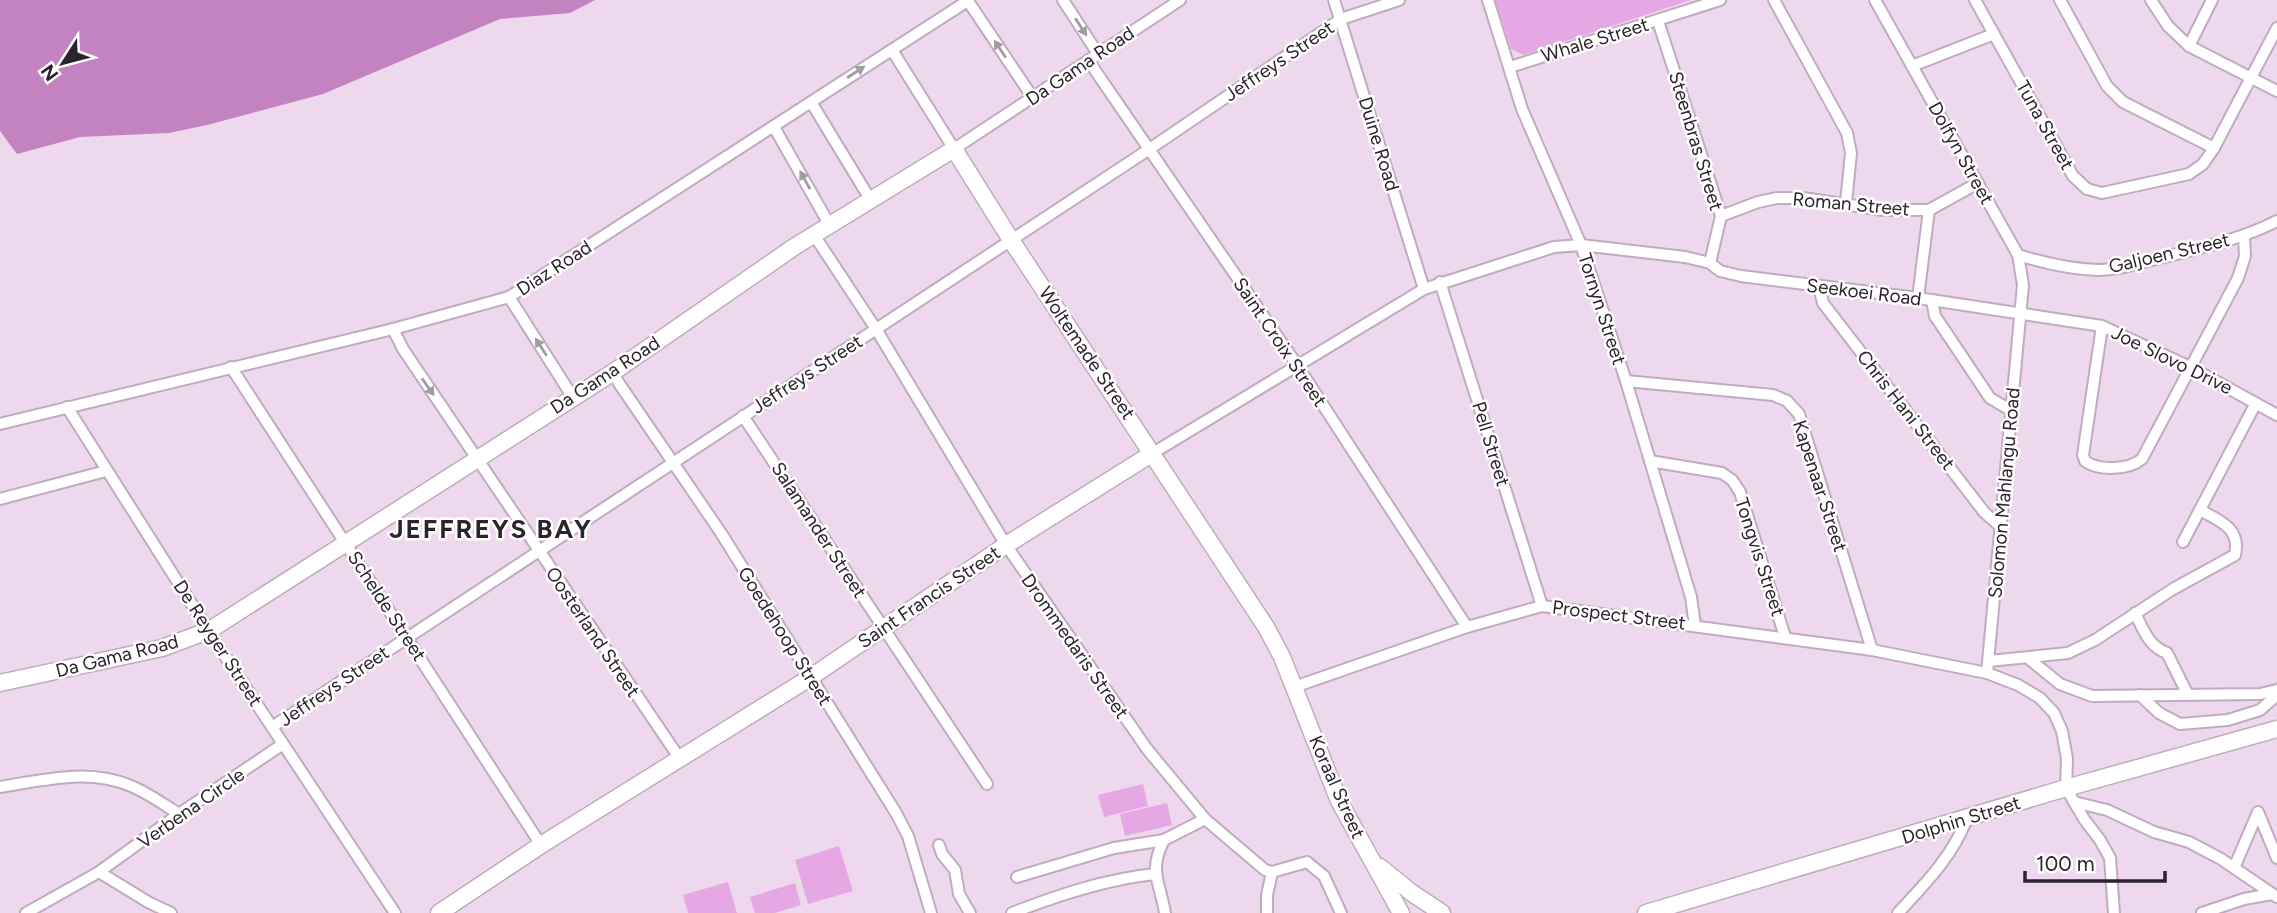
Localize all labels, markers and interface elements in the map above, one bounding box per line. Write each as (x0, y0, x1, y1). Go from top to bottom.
street label: Whale Street (1539, 13, 1651, 67)
street label: Jeffreys Street (1220, 16, 1338, 106)
one-way arrow (1074, 17, 1087, 37)
street label: Da Gama Road (1021, 21, 1139, 111)
north arrow (28, 28, 98, 98)
one-way arrow (994, 39, 1007, 59)
text: N (36, 60, 63, 85)
one-way arrow (847, 66, 866, 79)
street label: Steenbras Street (1664, 69, 1728, 213)
street label: Tuna Street (2011, 76, 2079, 174)
street label: Duine Road (1354, 94, 1404, 194)
street label: Dolfyn Street (1923, 98, 1999, 208)
one-way arrow (799, 170, 811, 190)
street label: Roman Street (1792, 187, 1910, 221)
street label: Galjoen Street (2106, 228, 2232, 278)
street label: Diaz Road (512, 235, 596, 301)
street label: Tornyn Street (1573, 250, 1631, 368)
street label: Saint Croix Street (1228, 273, 1332, 411)
street label: Seekoei Road (1805, 274, 1923, 310)
street label: Woltemade Street (1034, 282, 1140, 424)
street label: Joe Slovo Drive (2108, 321, 2236, 399)
street label: Jeffreys Street (747, 330, 867, 418)
street label: Da Gama Road (546, 331, 664, 419)
one-way arrow (534, 337, 547, 356)
street label: Chris Hani Street (1852, 346, 1960, 474)
one-way arrow (421, 378, 435, 396)
street label: Solomon Mahlangu Road (1983, 387, 2025, 599)
street label: Pell Street (1467, 399, 1515, 489)
street label: Kapenaar Street (1788, 417, 1852, 555)
street label: Salamander Street (766, 458, 872, 602)
street label: Tongvis Street (1730, 495, 1790, 619)
district label: JEFFREYS BAY (389, 513, 593, 545)
street label: Saint Francis Street (854, 541, 1004, 653)
street label: Schelde Street (343, 547, 431, 665)
street label: Goedehoop Street (733, 562, 837, 710)
street label: Oosterland Street (541, 563, 645, 701)
street label: Drommedaris Street (1016, 569, 1134, 723)
street label: De Reyger Street (169, 576, 267, 710)
street label: Prospect Street (1551, 595, 1687, 635)
street label: Da Gama Road (53, 630, 181, 682)
street label: Jeffreys Street (275, 641, 393, 731)
street label: Koraal Street (1304, 732, 1370, 842)
street label: Verbena Circle (133, 763, 249, 853)
street label: Dolphin Street (1899, 791, 2023, 849)
scale bar (2025, 839, 2165, 883)
text: 100 m (2036, 851, 2095, 876)

